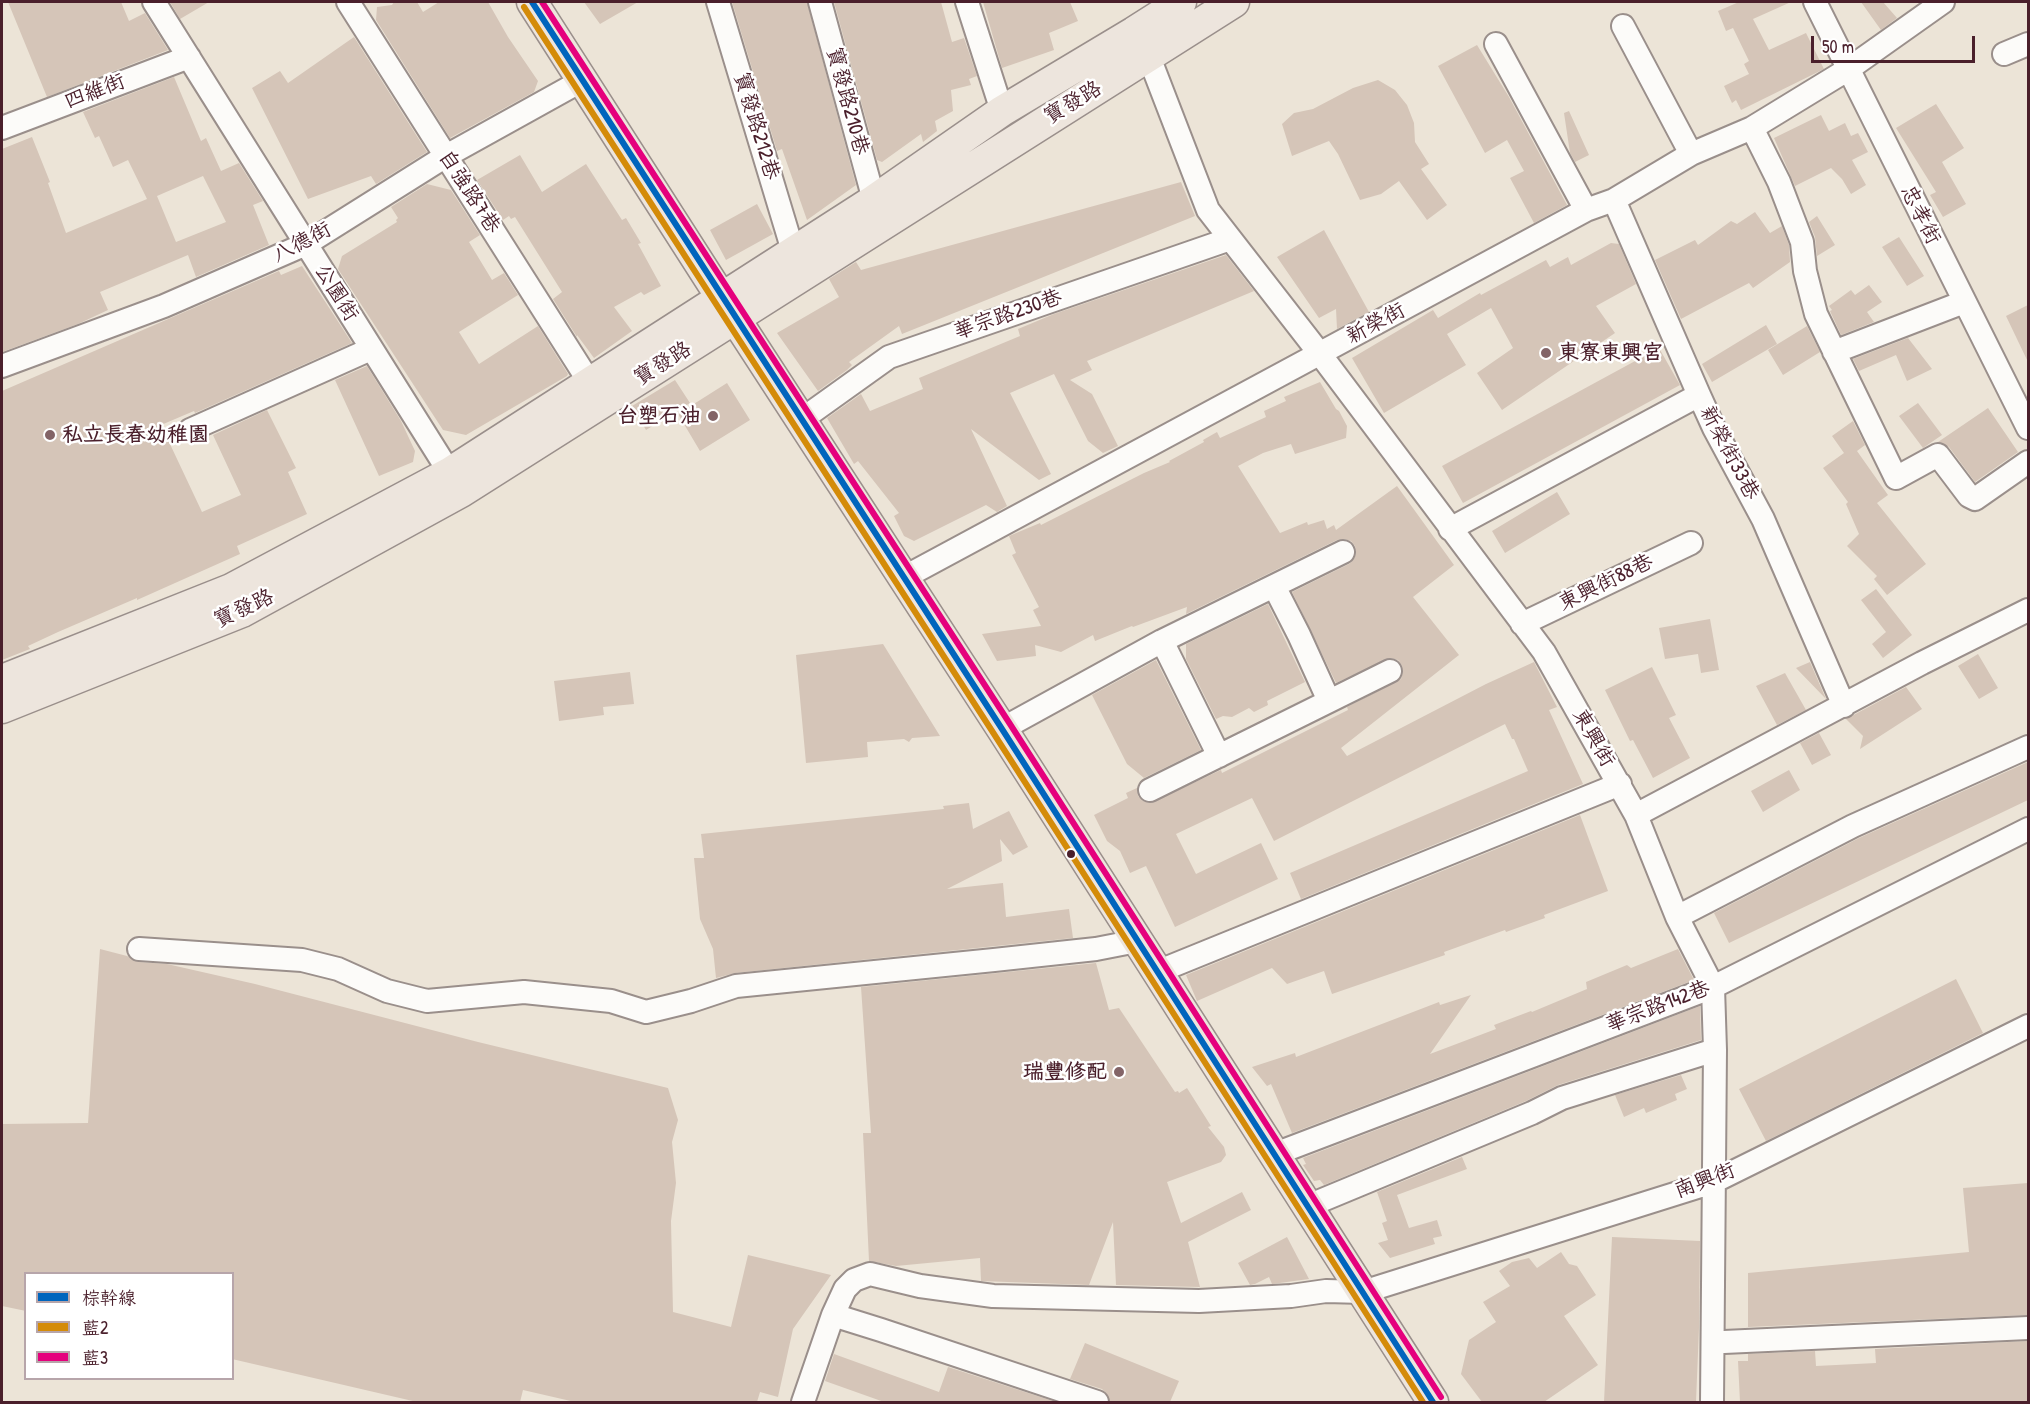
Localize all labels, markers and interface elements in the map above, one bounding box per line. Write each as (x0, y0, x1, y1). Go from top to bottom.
scale bar (1814, 24, 1978, 62)
text: 50 m (1822, 34, 1854, 59)
street label: 寶發路210巷 (820, 44, 874, 158)
street label: 四維街 (61, 69, 129, 115)
street label: 寶發路212巷 (728, 69, 784, 183)
street label: 寶發路 (1040, 76, 1106, 130)
street label: 自強路7巷 (433, 146, 505, 238)
street label: 忠孝街 (1894, 181, 1946, 249)
street label: 八德街 (268, 217, 336, 269)
street label: 公園街 (309, 260, 363, 326)
street label: 華宗路230巷 (951, 285, 1065, 345)
street label: 新榮街 (1342, 298, 1410, 350)
street label: 寶發路 (630, 337, 696, 391)
place label: 東寮東興宮 (1558, 340, 1663, 366)
marker: 東寮東興宮 (1539, 346, 1553, 360)
street label: 新榮街33巷 (1694, 402, 1764, 504)
place label: 台塑石油 (617, 403, 701, 429)
marker: 台塑石油 (706, 409, 720, 423)
place label: 私立長春幼稚園 (62, 422, 209, 448)
marker: 私立長春幼稚園 (43, 428, 57, 442)
street label: 東興街88巷 (1555, 549, 1657, 617)
street label: 寶發路 (210, 584, 278, 634)
street label: 東興街 (1566, 704, 1620, 772)
unlabelled marker (1065, 848, 1077, 860)
street label: 華宗路142巷 (1602, 976, 1714, 1038)
place label: 瑞豐修配 (1023, 1059, 1107, 1085)
marker: 瑞豐修配 (1112, 1065, 1126, 1079)
street label: 南興街 (1671, 1158, 1739, 1204)
legend (24, 1272, 234, 1380)
text: 棕幹線 (82, 1285, 136, 1310)
text: 藍2 (82, 1315, 108, 1340)
text: 藍3 (82, 1345, 108, 1370)

